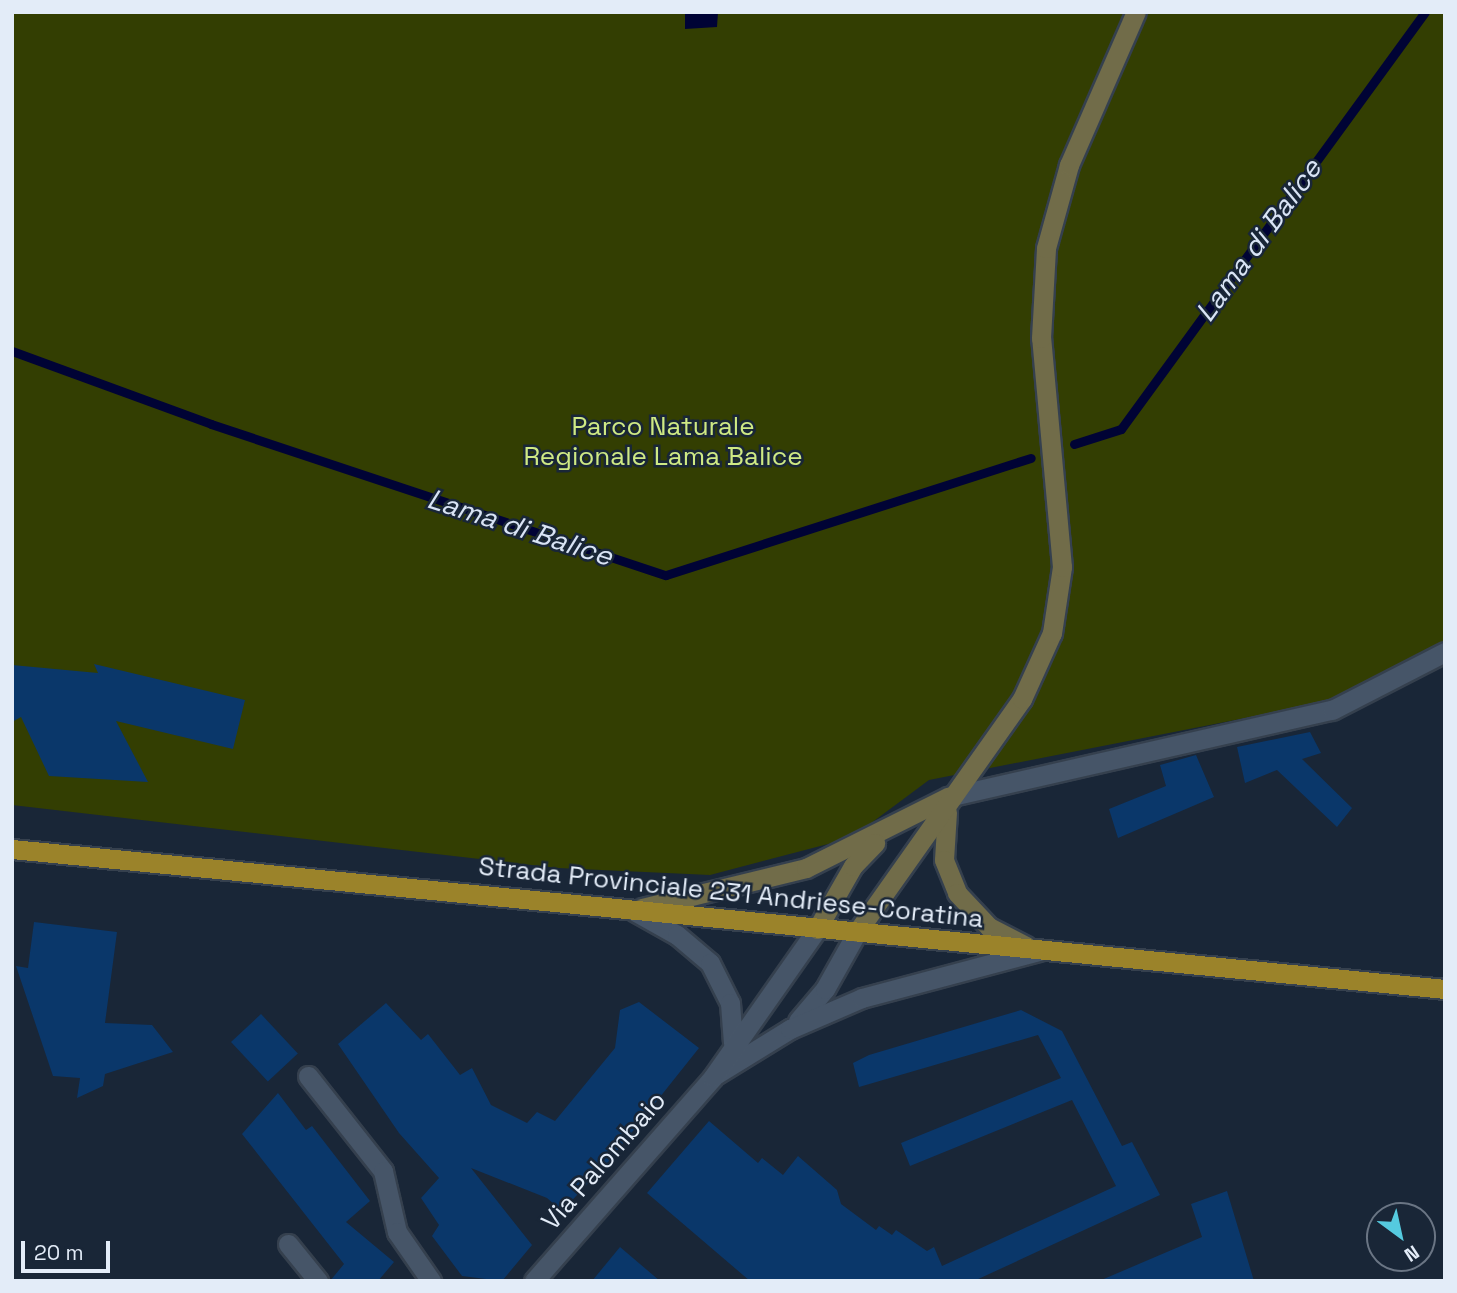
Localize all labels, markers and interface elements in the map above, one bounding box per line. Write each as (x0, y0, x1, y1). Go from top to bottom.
water label: Lama di Balice (1188, 152, 1328, 328)
park label: Parco Naturale Regionale Lama Balice (523, 411, 803, 472)
water label: Lama di Balice (423, 481, 617, 573)
street label: Strada Provinciale 231 Andriese-Coratina (477, 851, 985, 935)
street label: Via Palombaio (535, 1085, 673, 1237)
north arrow (1366, 1202, 1436, 1272)
scale bar (24, 1226, 114, 1270)
text: 20 m (34, 1239, 84, 1266)
text: N (1399, 1239, 1424, 1267)

